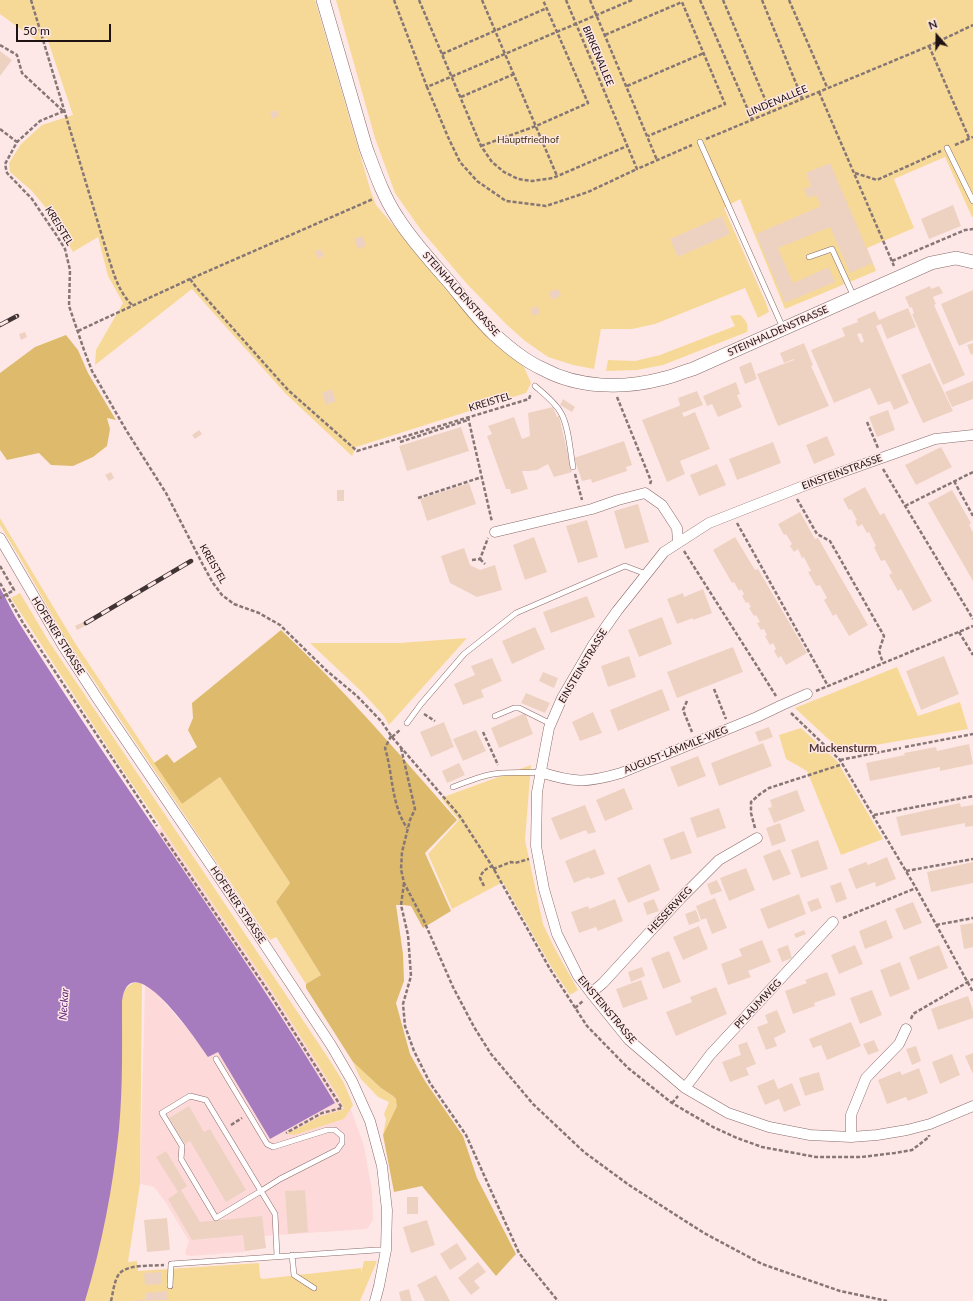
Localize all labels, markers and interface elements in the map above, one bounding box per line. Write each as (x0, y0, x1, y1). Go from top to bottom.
scale bar (18, 16, 113, 42)
north arrow (917, 16, 957, 56)
text: N (927, 17, 939, 32)
text: 50 m (23, 23, 50, 38)
street label: BIRKENALLEE (580, 24, 616, 88)
street label: LINDENALLEE (745, 83, 809, 119)
park label: Hauptfriedhof (497, 134, 559, 146)
street label: KREISTEL (42, 204, 76, 248)
street label: STEINHALDENSTRASSE (420, 249, 502, 339)
street label: STEINHALDENSTRASSE (726, 303, 830, 359)
street label: KREISTEL (467, 390, 513, 414)
street label: EINSTEINSTRASSE (800, 452, 884, 492)
street label: KREISTEL (197, 542, 229, 586)
street label: HOFENER STRASSE (29, 595, 87, 677)
street label: EINSTEINSTRASSE (556, 627, 610, 705)
street label: AUGUST-LÄMMLE-WEG (622, 724, 730, 776)
district label: Muckensturm (809, 741, 877, 755)
street label: HOFENER STRASSE (208, 864, 268, 946)
street label: HESSERWEG (645, 884, 695, 936)
street label: EINSTEINSTRASSE (575, 974, 639, 1046)
street label: PFLAUMWEG (732, 977, 784, 1031)
water label: Neckar (56, 987, 72, 1021)

